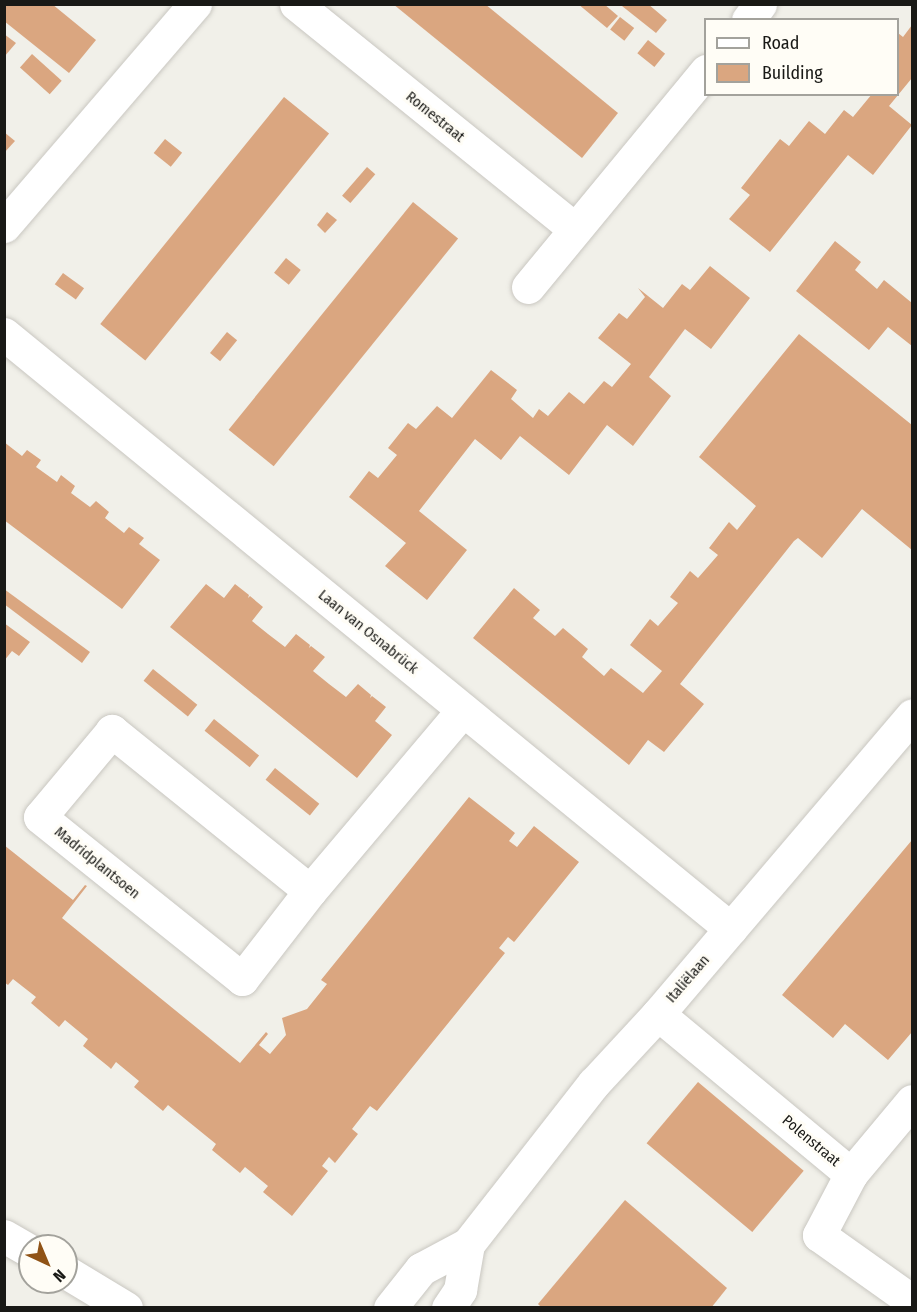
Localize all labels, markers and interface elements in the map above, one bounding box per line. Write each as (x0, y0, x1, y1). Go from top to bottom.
legend (704, 18, 899, 96)
text: Road (762, 32, 799, 54)
text: Building (762, 62, 823, 84)
street label: Romestraat (402, 88, 468, 146)
street label: Laan van Osnabrück (314, 586, 422, 678)
street label: Madridplantsoen (51, 823, 143, 903)
street label: Italiëlaan (662, 951, 714, 1007)
street label: Polenstraat (778, 1112, 844, 1170)
north arrow (18, 1234, 78, 1294)
text: N (49, 1266, 70, 1286)

